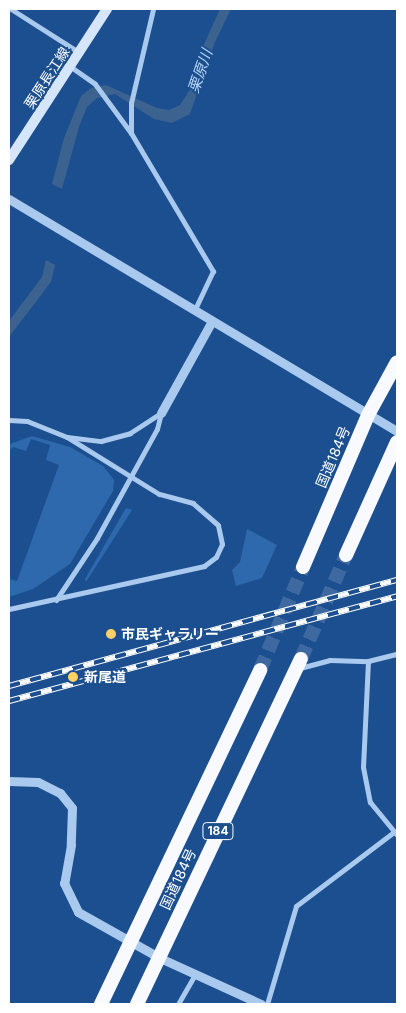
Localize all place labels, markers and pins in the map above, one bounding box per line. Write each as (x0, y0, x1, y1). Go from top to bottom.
place label: 市民ギャラリー (121, 626, 219, 642)
marker: 市民ギャラリー (105, 628, 117, 640)
place label: 新尾道 (84, 669, 126, 685)
marker: 新尾道 (66, 670, 80, 684)

